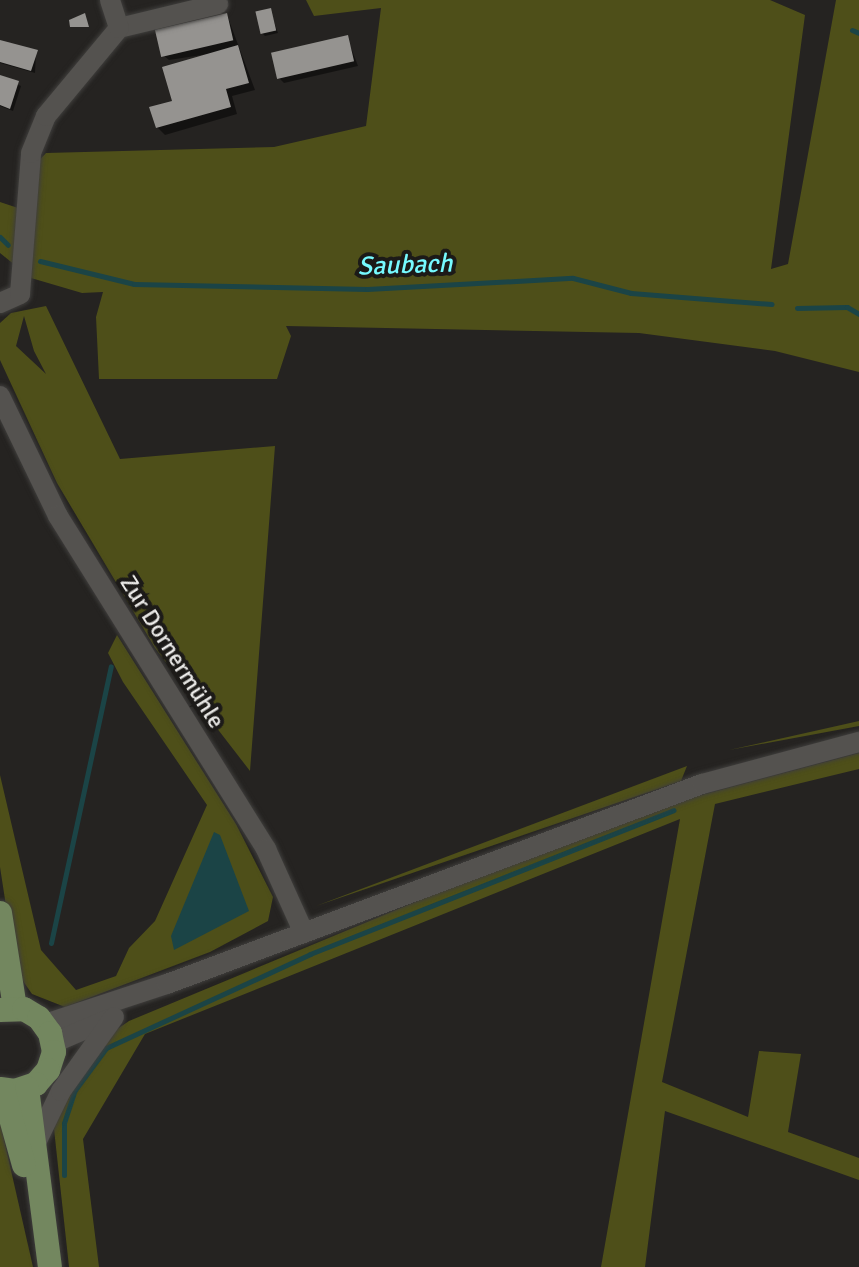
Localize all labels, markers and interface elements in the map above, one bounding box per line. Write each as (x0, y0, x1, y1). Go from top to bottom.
water label: Saubach (357, 249, 453, 283)
street label: Zur Dornermühle (113, 570, 231, 734)

